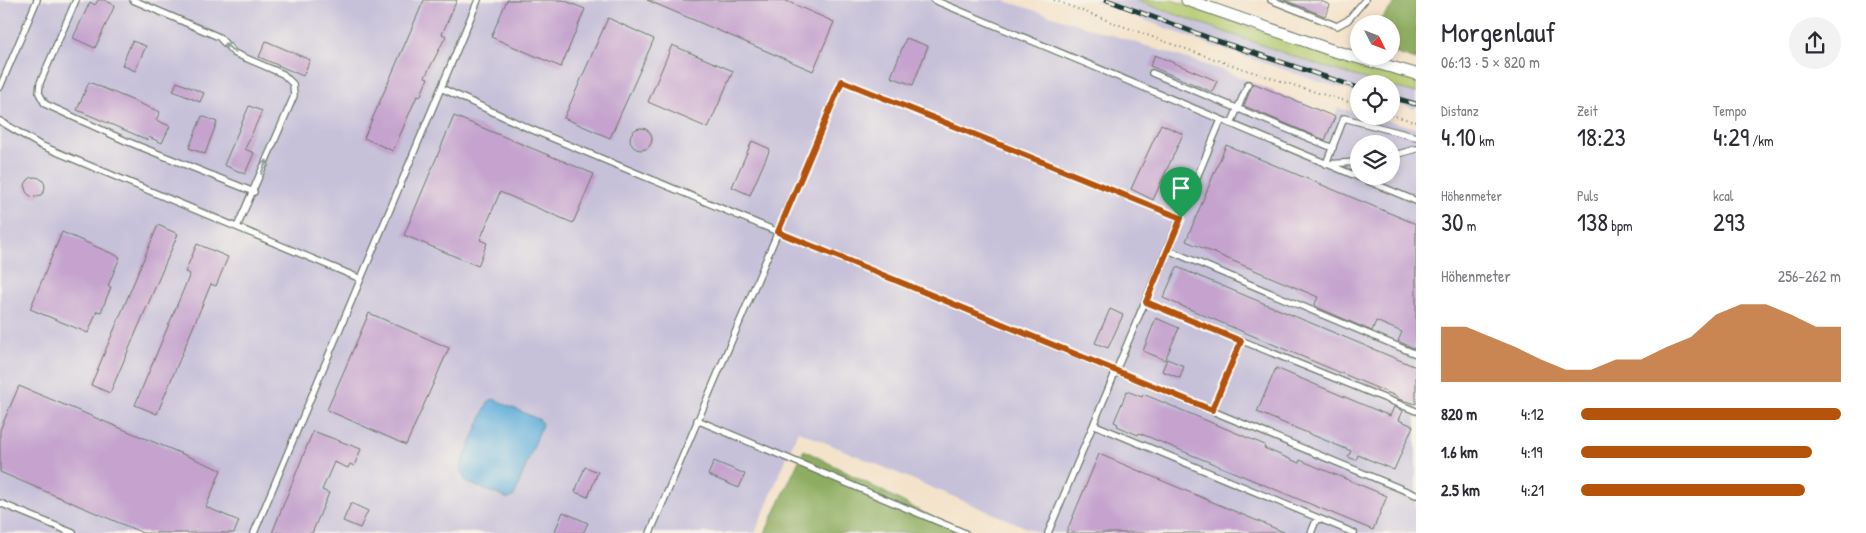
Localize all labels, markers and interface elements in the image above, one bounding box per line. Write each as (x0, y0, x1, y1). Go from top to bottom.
text: Morgenlauf (1441, 13, 1556, 51)
north arrow (1350, 15, 1400, 65)
map controls (1350, 15, 1400, 185)
button: share (1789, 17, 1841, 69)
one-way arrow (224, 43, 237, 54)
text: 06:13 · 5 × 820 m (1441, 51, 1540, 73)
button: locate (1350, 75, 1400, 125)
text: Distanz (1441, 101, 1479, 120)
text: Zeit (1577, 101, 1598, 120)
text: Tempo (1713, 101, 1746, 120)
text: 4.10 (1441, 120, 1476, 154)
text: 18:23 (1577, 120, 1626, 154)
text: 4:29 (1713, 120, 1749, 154)
text: km (1476, 131, 1495, 150)
text: /km (1749, 131, 1774, 150)
button: layers (1350, 135, 1400, 185)
one-way arrow (260, 160, 270, 175)
pin (1160, 167, 1202, 218)
icon: arrive (1167, 174, 1195, 202)
text: Höhenmeter (1441, 186, 1502, 205)
text: Puls (1577, 186, 1598, 205)
text: kcal (1713, 186, 1733, 205)
text: 30 (1441, 205, 1463, 239)
text: 138 (1577, 205, 1608, 239)
text: 293 (1713, 205, 1745, 239)
text: m (1463, 216, 1476, 235)
text: bpm (1608, 216, 1633, 235)
text: Höhenmeter (1441, 265, 1511, 287)
text: 256–262 m (1778, 265, 1841, 287)
text: 820 m (1441, 403, 1477, 425)
text: 4:12 (1521, 403, 1544, 425)
text: 1.6 km (1441, 441, 1478, 463)
text: 4:19 (1521, 441, 1542, 463)
text: 2.5 km (1441, 479, 1480, 501)
text: 4:21 (1521, 479, 1544, 501)

